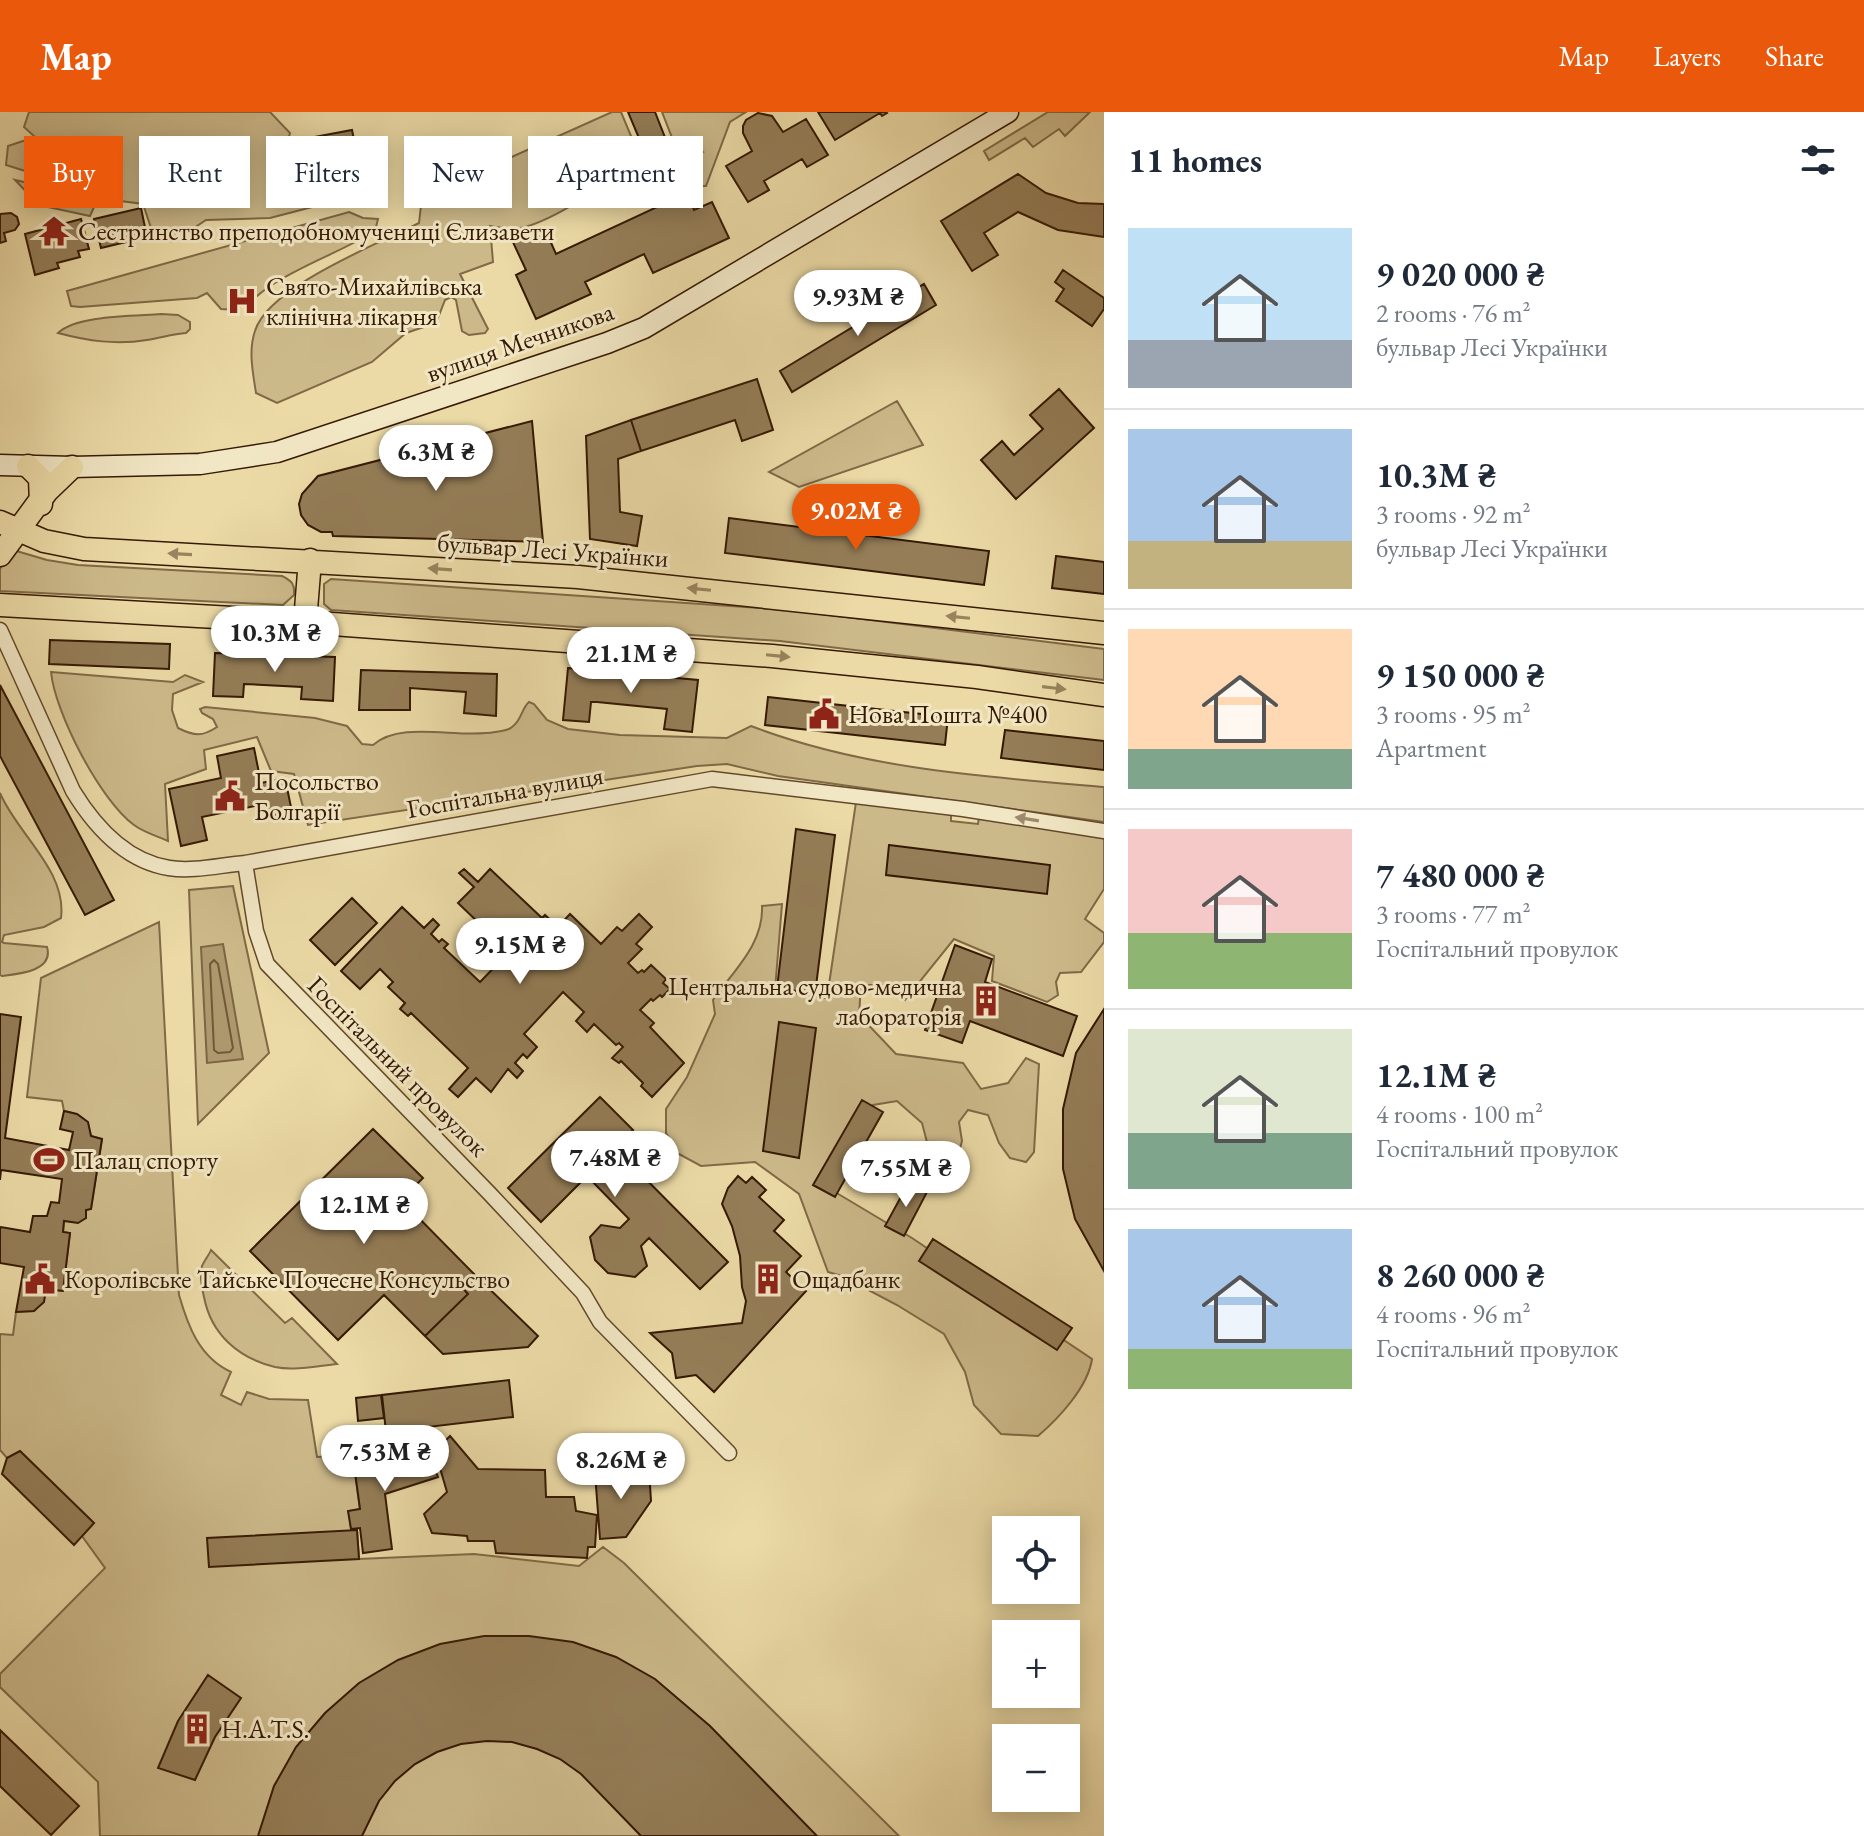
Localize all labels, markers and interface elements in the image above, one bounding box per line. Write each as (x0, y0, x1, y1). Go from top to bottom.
text: Map (40, 32, 112, 81)
text: Map (1559, 38, 1609, 74)
text: Layers (1653, 38, 1721, 74)
text: Share (1765, 38, 1824, 74)
chip: Buy (24, 136, 123, 208)
chip: Rent (139, 136, 250, 208)
chip: Filters (266, 136, 388, 208)
chip: New (404, 136, 512, 208)
chip: Apartment (528, 136, 703, 208)
text: 11 homes (1128, 138, 1262, 182)
icon: filters (1796, 138, 1840, 182)
temple icon: Сестринство преподобномучениці Єлизавети (37, 214, 71, 248)
place label: Сестринство преподобномучениці Єлизавети (78, 214, 555, 248)
text: 9 020 000 ₴ (1376, 252, 1545, 296)
icon: home (1192, 260, 1288, 356)
place label: Свято-Михайлівська клінічна лікарня (266, 269, 483, 333)
pin: 9.93M ₴ (784, 270, 932, 338)
text: 9.93M ₴ (812, 279, 904, 313)
hospital icon: Свято-Михайлівська клінічна лікарня (225, 284, 259, 318)
street label: вулиця Мечникова (422, 294, 619, 390)
text: 2 rooms · 76 m² (1376, 296, 1531, 330)
text: бульвар Лесі Українки (1376, 330, 1608, 364)
pin: 6.3M ₴ (371, 425, 501, 493)
text: 6.3M ₴ (397, 434, 475, 468)
text: 10.3M ₴ (1376, 453, 1496, 497)
icon: home (1192, 461, 1288, 557)
pin: 9.02M ₴ (782, 484, 930, 552)
text: 9.02M ₴ (810, 493, 902, 527)
text: 3 rooms · 92 m² (1376, 497, 1531, 531)
street label: бульвар Лесі Українки (436, 525, 670, 575)
text: бульвар Лесі Українки (1376, 531, 1608, 565)
one-way arrow (167, 547, 192, 560)
one-way arrow (427, 562, 452, 575)
one-way arrow (686, 583, 711, 596)
pin: 10.3M ₴ (201, 606, 349, 674)
one-way arrow (945, 611, 970, 624)
text: 10.3M ₴ (229, 615, 321, 649)
pin: 21.1M ₴ (557, 627, 705, 695)
text: 21.1M ₴ (585, 636, 677, 670)
one-way arrow (766, 650, 791, 663)
text: 9 150 000 ₴ (1376, 653, 1545, 697)
icon: home (1192, 661, 1288, 757)
one-way arrow (1042, 682, 1067, 695)
public building icon: Нова Пошта №400 (807, 697, 841, 731)
place label: Нова Пошта №400 (848, 697, 1047, 731)
text: 3 rooms · 95 m² (1376, 697, 1531, 731)
text: Apartment (1376, 731, 1486, 765)
street label: Госпітальна вулиця (404, 758, 606, 826)
place label: Посольство Болгарії (254, 764, 379, 828)
public building icon: Посольство Болгарії (213, 779, 247, 813)
one-way arrow (1014, 812, 1039, 825)
text: 7 480 000 ₴ (1376, 853, 1545, 897)
icon: home (1192, 861, 1288, 957)
text: 3 rooms · 77 m² (1376, 897, 1531, 931)
pin: 9.15M ₴ (446, 918, 594, 986)
text: 9.15M ₴ (474, 927, 566, 961)
text: Госпітальний провулок (1376, 931, 1618, 965)
street label: Госпітальний провулок (300, 968, 496, 1164)
place label: Центральна судово-медична лабораторія (668, 969, 963, 1033)
building icon: Центральна судово-медична лабораторія (969, 984, 1003, 1018)
text: 12.1M ₴ (1376, 1053, 1496, 1097)
icon: home (1192, 1061, 1288, 1157)
text: 4 rooms · 100 m² (1376, 1097, 1543, 1131)
pin: 7.48M ₴ (541, 1131, 689, 1199)
text: Госпітальний провулок (1376, 1131, 1618, 1165)
text: 7.48M ₴ (569, 1140, 661, 1174)
pin: 7.55M ₴ (832, 1141, 980, 1209)
sports icon: Палац спорту (32, 1143, 66, 1177)
place label: Палац спорту (73, 1143, 219, 1177)
text: 7.55M ₴ (860, 1150, 952, 1184)
pin: 12.1M ₴ (290, 1178, 438, 1246)
text: 12.1M ₴ (318, 1187, 410, 1221)
text: 8 260 000 ₴ (1376, 1253, 1545, 1297)
icon: home (1192, 1261, 1288, 1357)
public building icon: Королівське Тайське Почесне Консульство (23, 1262, 57, 1296)
place label: Королівське Тайське Почесне Консульство (64, 1262, 510, 1296)
building icon: Ощадбанк (751, 1262, 785, 1296)
place label: Ощадбанк (792, 1262, 901, 1296)
text: 4 rooms · 96 m² (1376, 1297, 1531, 1331)
text: Госпітальний провулок (1376, 1331, 1618, 1365)
pin: 7.53M ₴ (311, 1425, 459, 1493)
pin: 8.26M ₴ (547, 1433, 695, 1501)
text: 7.53M ₴ (339, 1434, 431, 1468)
text: 8.26M ₴ (575, 1442, 667, 1476)
map controls (992, 1516, 1080, 1812)
button: locate (992, 1516, 1080, 1604)
button: + (992, 1620, 1080, 1708)
building icon: H.A.T.S. (180, 1712, 214, 1746)
place label: H.A.T.S. (221, 1712, 310, 1746)
button: − (992, 1724, 1080, 1812)

